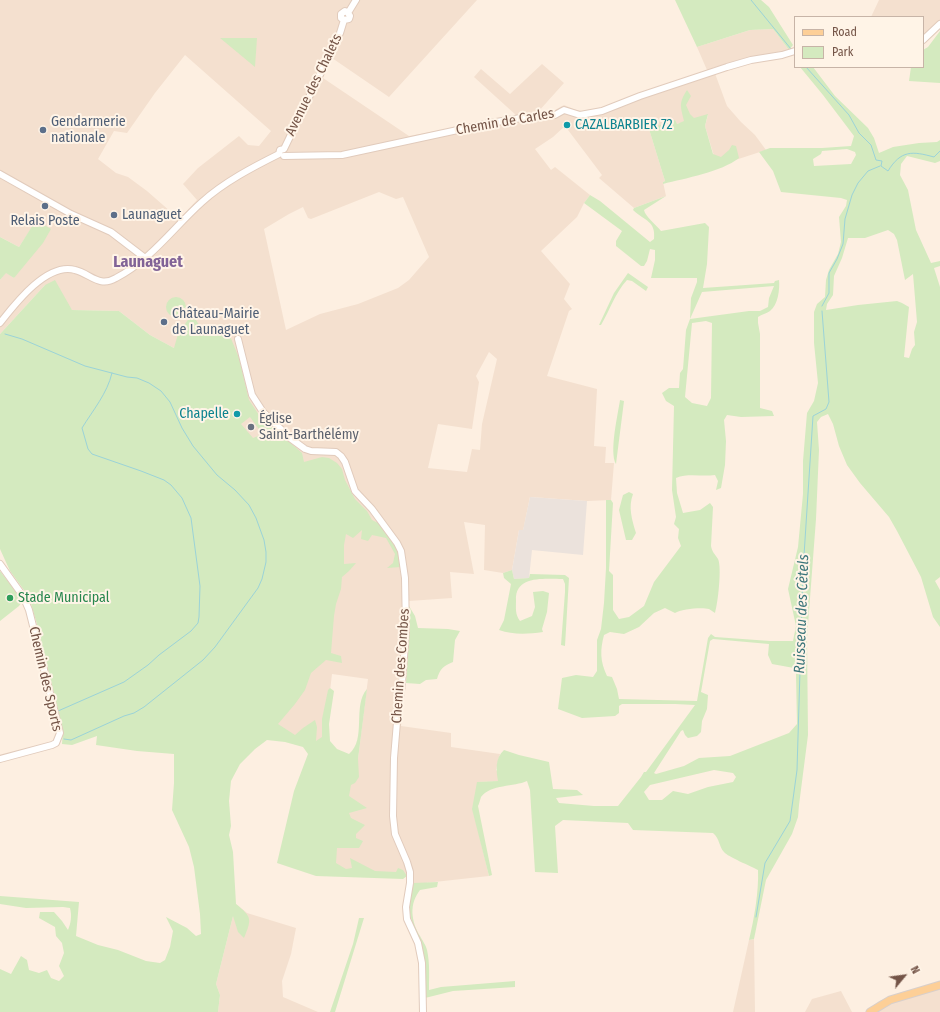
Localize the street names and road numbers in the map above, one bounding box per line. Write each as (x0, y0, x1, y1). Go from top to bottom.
street label: Avenue des Chalets (282, 31, 346, 139)
street label: Chemin de Carles (455, 105, 555, 139)
street label: Chemin des Combes (389, 608, 413, 724)
street label: Chemin des Sports (25, 625, 65, 733)

